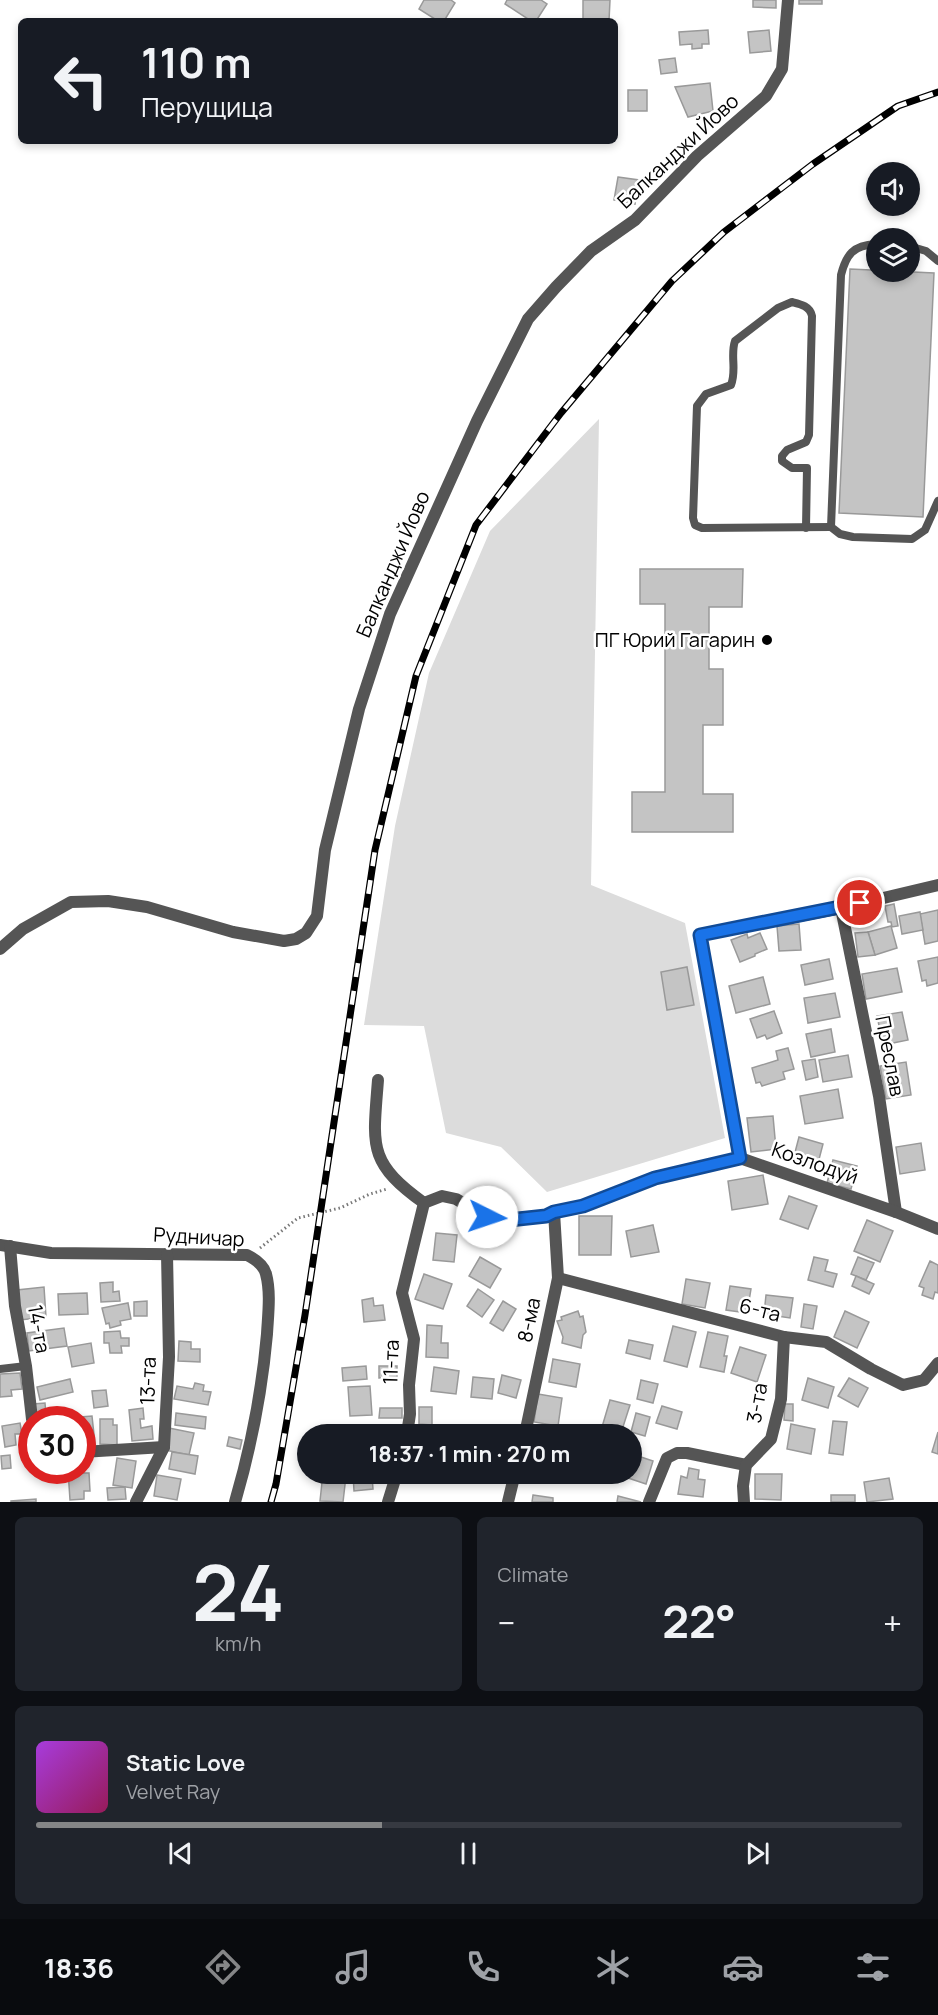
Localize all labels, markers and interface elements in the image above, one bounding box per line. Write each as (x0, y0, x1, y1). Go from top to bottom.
text: 110 m (141, 33, 252, 91)
icon: left (42, 42, 120, 120)
street label: Балканджи Йово (611, 87, 744, 214)
text: Перущица (141, 88, 273, 125)
map controls (866, 162, 920, 282)
button: sound (866, 162, 920, 216)
button: layers (866, 228, 920, 282)
street label: Балканджи Йово (349, 486, 436, 641)
place label: ПГ Юрий Гагарин (595, 626, 755, 653)
marker: ПГ Юрий Гагарин (760, 633, 774, 647)
pin (834, 877, 885, 928)
icon: arrive (843, 886, 876, 919)
street label: Преслав (869, 1013, 912, 1099)
street label: Козлодуй (768, 1135, 862, 1190)
position arrow (455, 1185, 519, 1249)
street label: Рудничар (153, 1221, 245, 1252)
street label: 6-та (737, 1291, 784, 1328)
street label: 8-ма (511, 1295, 546, 1345)
street label: 14-та (22, 1303, 57, 1355)
street label: 11-та (376, 1339, 405, 1385)
street label: 13-та (133, 1356, 162, 1405)
street label: 3-та (740, 1381, 773, 1425)
speed limit sign: 30 (18, 1406, 96, 1484)
text: 18:37 · 1 min · 270 m (369, 1439, 570, 1469)
text: 24 (192, 1538, 284, 1644)
text: Climate (498, 1561, 569, 1588)
text: 22° (662, 1590, 736, 1652)
text: − (498, 1600, 515, 1645)
text: + (883, 1600, 902, 1645)
text: km/h (215, 1630, 262, 1657)
text: Static Love (126, 1748, 245, 1778)
text: Velvet Ray (126, 1778, 220, 1805)
icon: previous (164, 1837, 197, 1870)
icon: pause (452, 1837, 485, 1870)
icon: next (741, 1837, 774, 1870)
icon: directions (202, 1946, 244, 1988)
icon: music (332, 1946, 374, 1988)
icon: phone (462, 1946, 504, 1988)
icon: climate (592, 1946, 634, 1988)
icon: car (722, 1946, 764, 1988)
icon: filters (852, 1946, 894, 1988)
text: 18:36 (44, 1949, 114, 1986)

